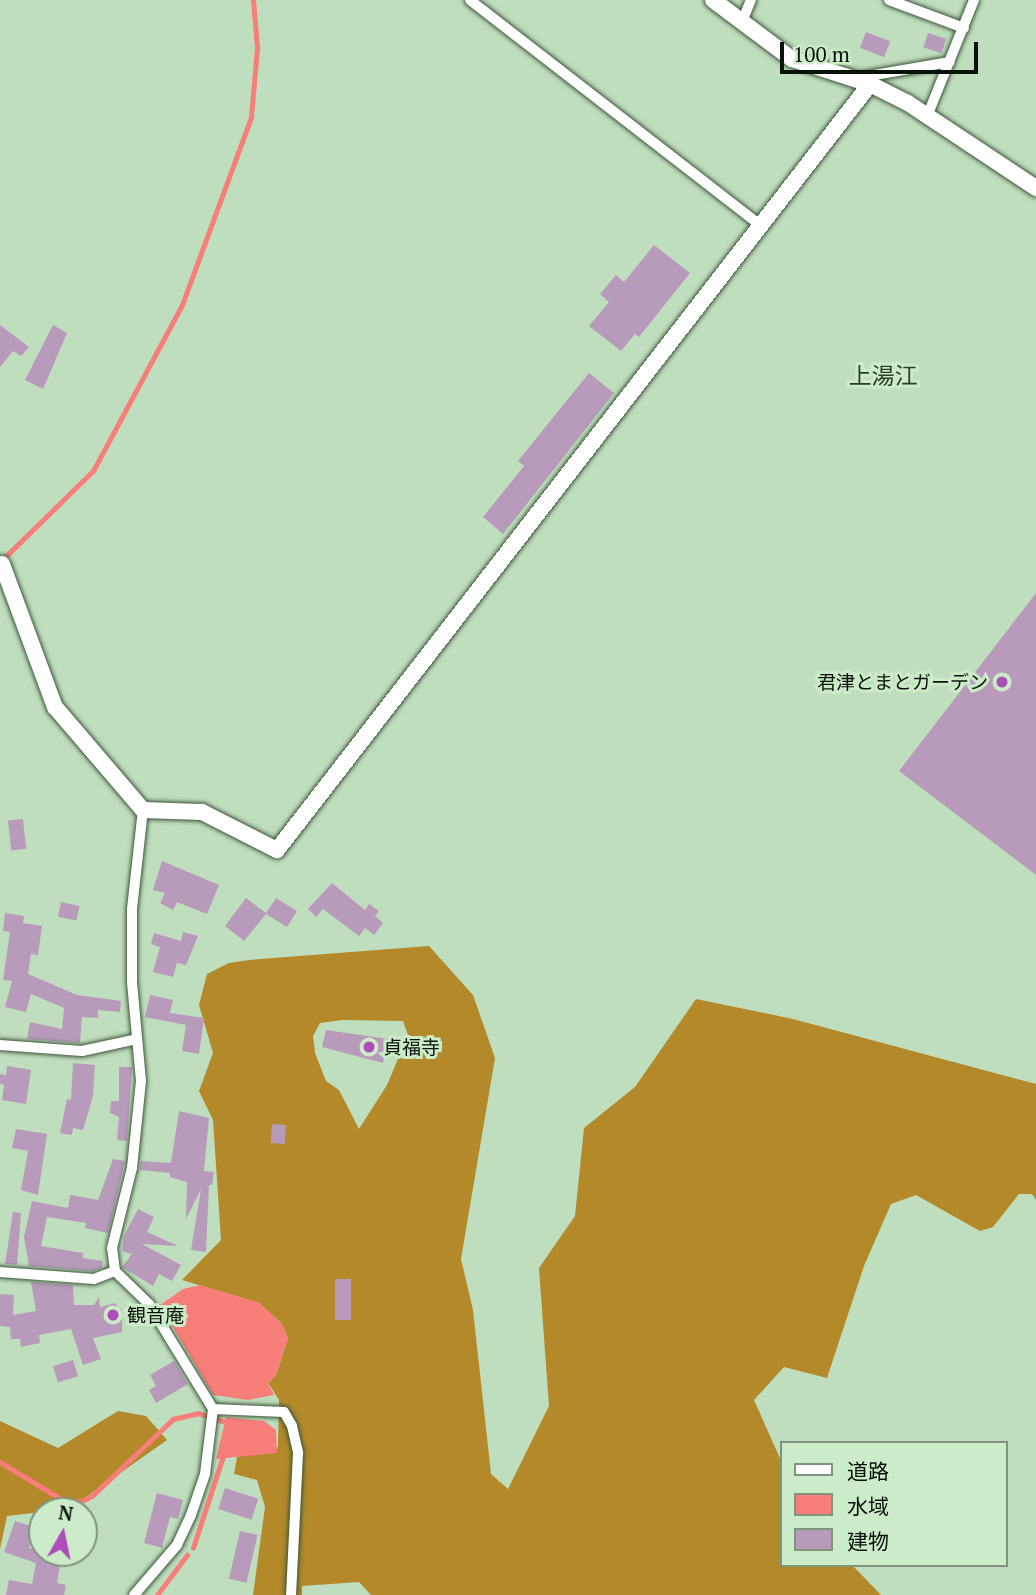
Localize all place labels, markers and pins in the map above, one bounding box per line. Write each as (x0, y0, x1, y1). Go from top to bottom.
place label: 君津とまとガーデン (817, 671, 988, 693)
marker: 君津とまとガーデン (994, 674, 1010, 690)
place label: 貞福寺 (383, 1036, 440, 1058)
marker: 貞福寺 (361, 1039, 377, 1055)
place label: 観音庵 (127, 1304, 184, 1326)
marker: 観音庵 (105, 1307, 121, 1323)

